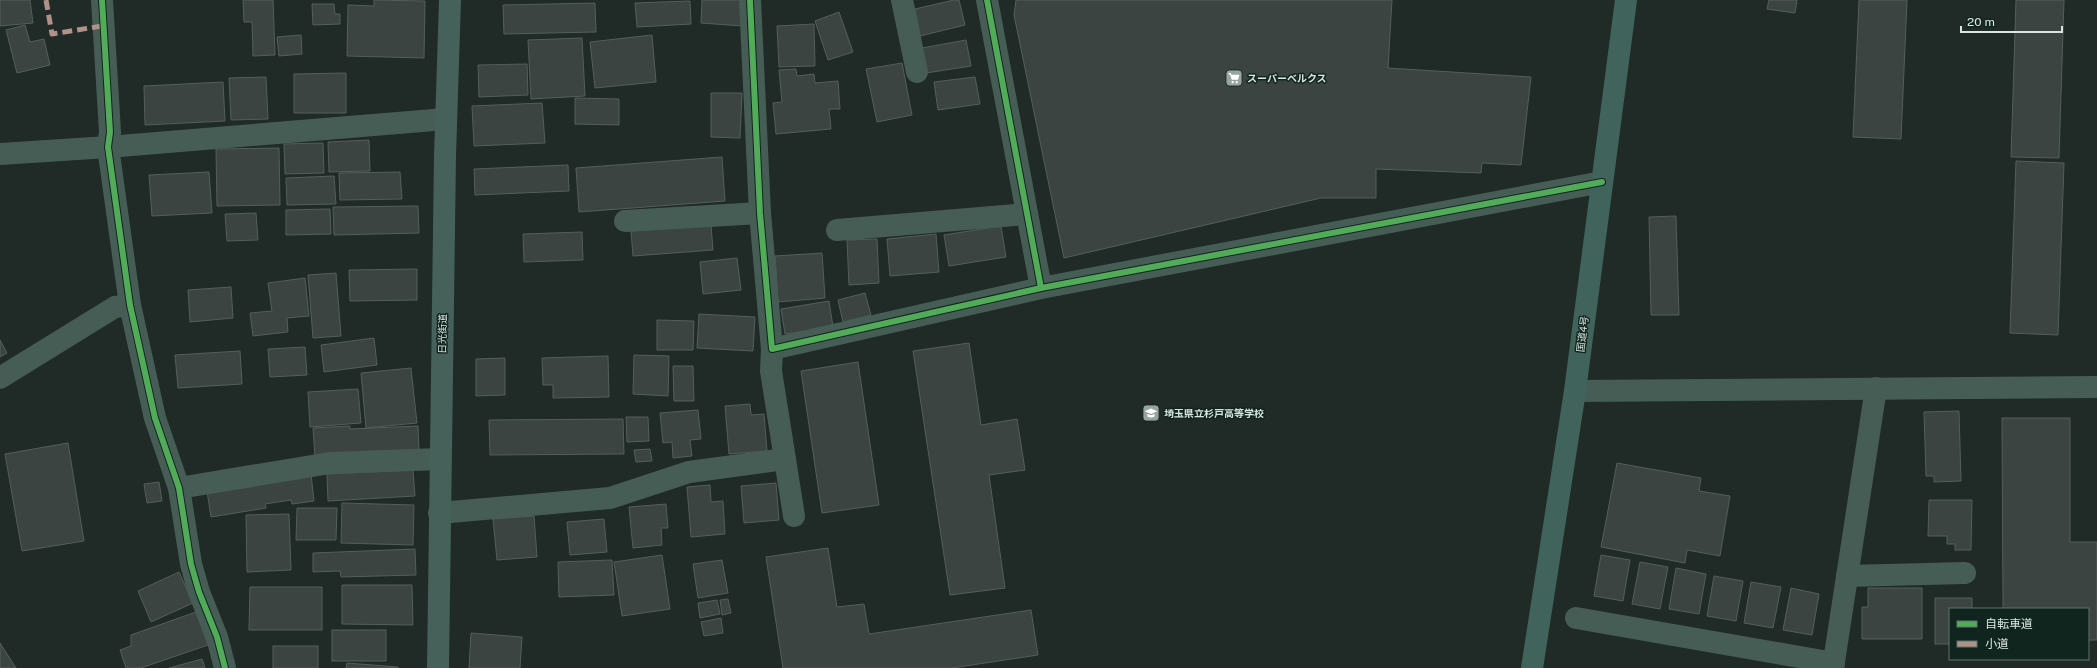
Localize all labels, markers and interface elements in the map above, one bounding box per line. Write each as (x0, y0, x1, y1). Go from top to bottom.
scale bar (1961, 8, 2062, 34)
text: 20 m (1967, 15, 1995, 29)
supermarket icon: スーパーベルクス (1224, 68, 1244, 88)
place label: スーパーベルクス (1247, 72, 1327, 84)
street label: 日光街道 (436, 314, 448, 354)
street label: 国道4号 (1574, 315, 1590, 353)
school or university icon: 埼玉県立杉戸高等学校 (1141, 403, 1161, 423)
place label: 埼玉県立杉戸高等学校 (1164, 407, 1264, 419)
legend (1949, 608, 2089, 660)
text: 自転車道 (1985, 617, 2033, 631)
text: 小道 (1985, 637, 2009, 651)

